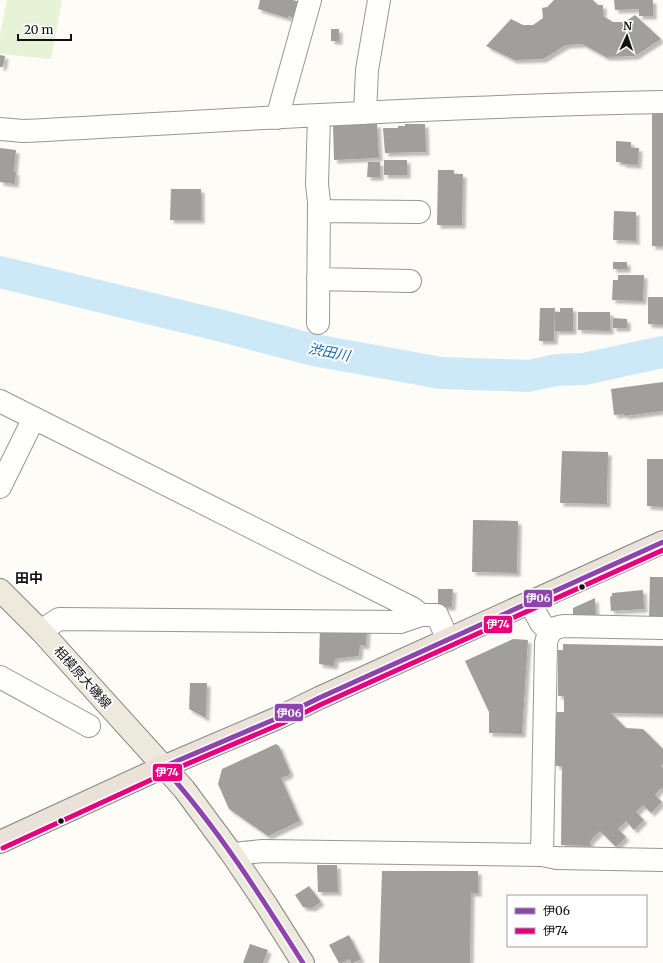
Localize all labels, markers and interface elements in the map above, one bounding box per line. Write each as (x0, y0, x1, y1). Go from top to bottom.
scale bar (18, 16, 71, 42)
north arrow (607, 16, 647, 56)
text: N (623, 19, 633, 33)
text: 20 m (24, 22, 53, 37)
water label: 渋田川 (307, 339, 353, 365)
district label: 田中 (15, 569, 43, 587)
unlabelled marker (577, 582, 587, 592)
line badge: 伊06 (523, 589, 553, 608)
text: 伊06 (525, 591, 551, 605)
line badge: 伊74 (483, 615, 513, 634)
text: 伊74 (486, 617, 510, 631)
street label: 相模原大磯線 (50, 643, 115, 712)
line badge: 伊06 (274, 703, 304, 722)
text: 伊06 (276, 706, 302, 720)
line badge: 伊74 (152, 763, 183, 782)
text: 伊74 (155, 765, 179, 779)
unlabelled marker (56, 816, 66, 826)
legend (507, 895, 647, 947)
text: 伊06 (543, 903, 570, 918)
text: 伊74 (543, 923, 569, 938)

